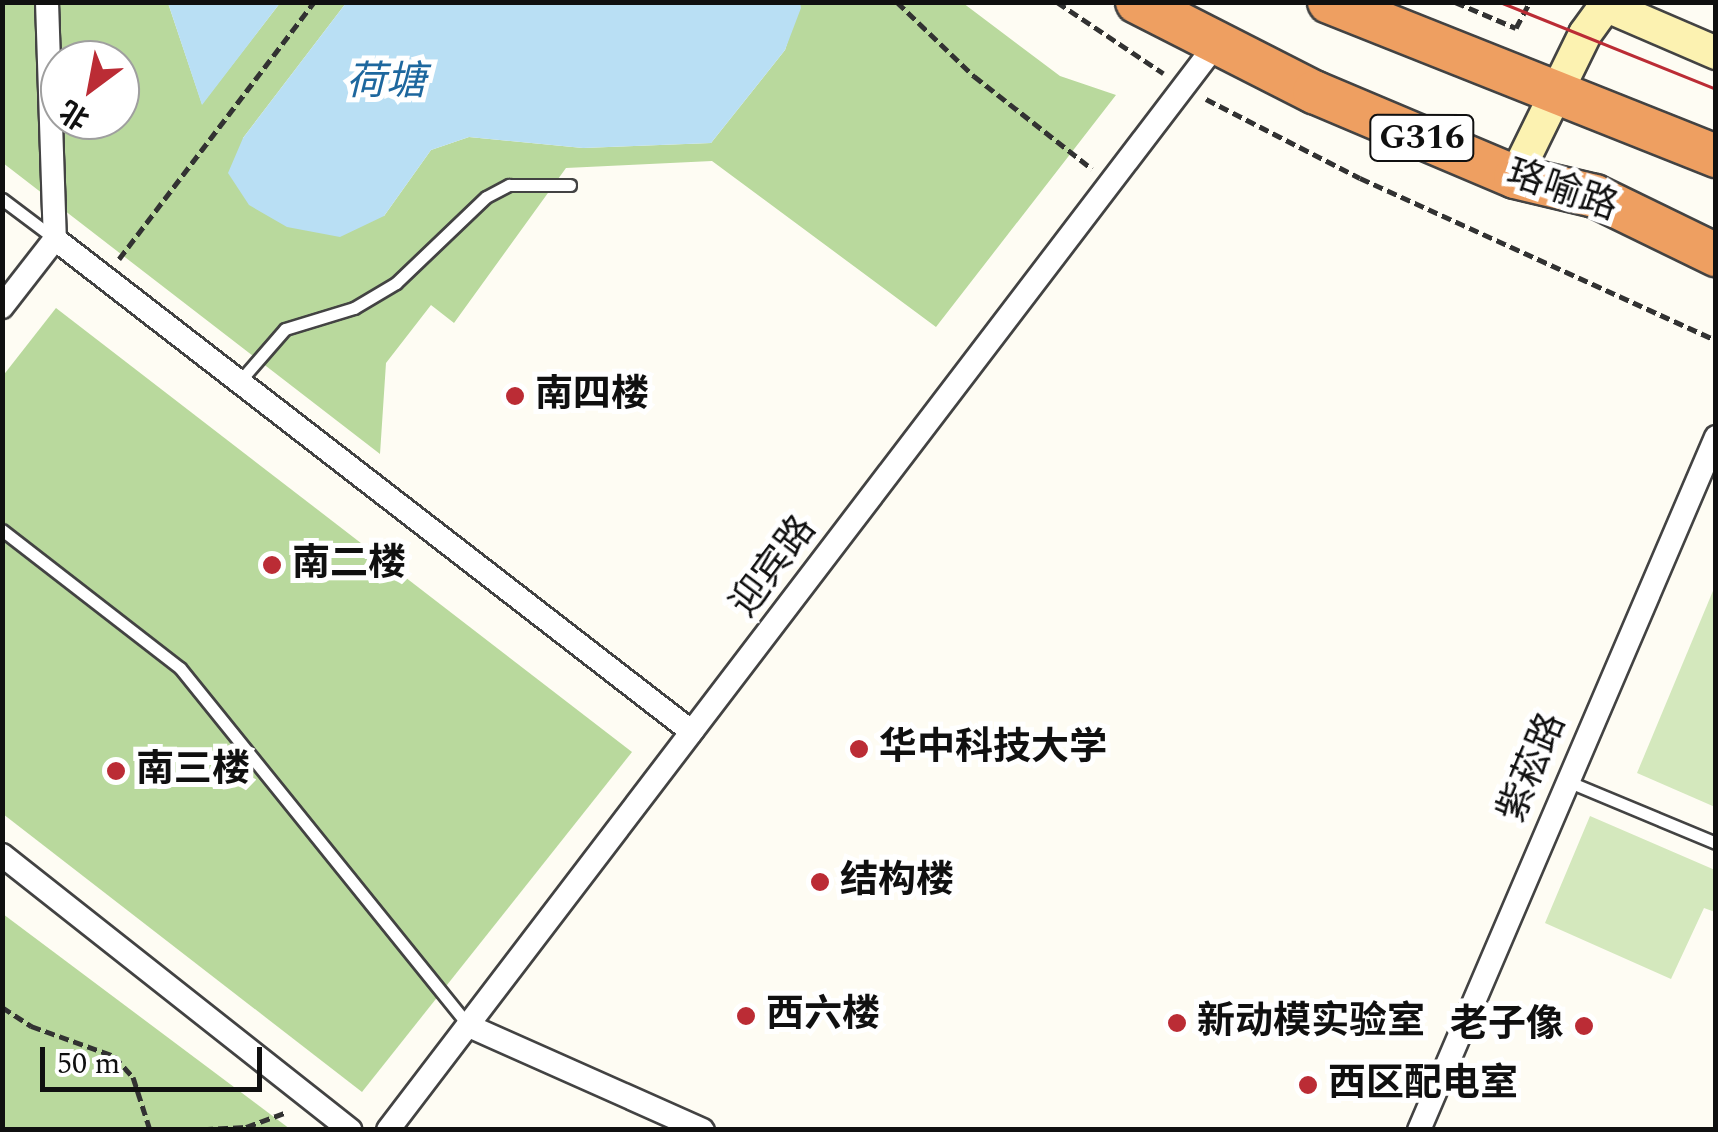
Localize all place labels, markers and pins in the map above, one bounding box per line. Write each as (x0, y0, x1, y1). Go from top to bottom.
place label: 南四楼 (535, 373, 649, 419)
marker: 南四楼 (504, 385, 526, 407)
place label: 南二楼 (292, 542, 406, 588)
marker: 南二楼 (261, 554, 283, 576)
place label: 华中科技大学 (879, 726, 1107, 772)
marker: 华中科技大学 (848, 738, 870, 760)
place label: 南三楼 (136, 748, 250, 794)
marker: 南三楼 (105, 760, 127, 782)
place label: 结构楼 (840, 859, 954, 905)
marker: 结构楼 (809, 871, 831, 893)
place label: 西六楼 (766, 993, 880, 1039)
place label: 新动模实验室 (1197, 1000, 1425, 1046)
place label: 老子像 (1450, 1003, 1564, 1049)
marker: 西六楼 (735, 1005, 757, 1027)
marker: 新动模实验室 (1166, 1012, 1188, 1034)
marker: 老子像 (1573, 1015, 1595, 1037)
place label: 西区配电室 (1328, 1062, 1518, 1108)
marker: 西区配电室 (1297, 1074, 1319, 1096)

